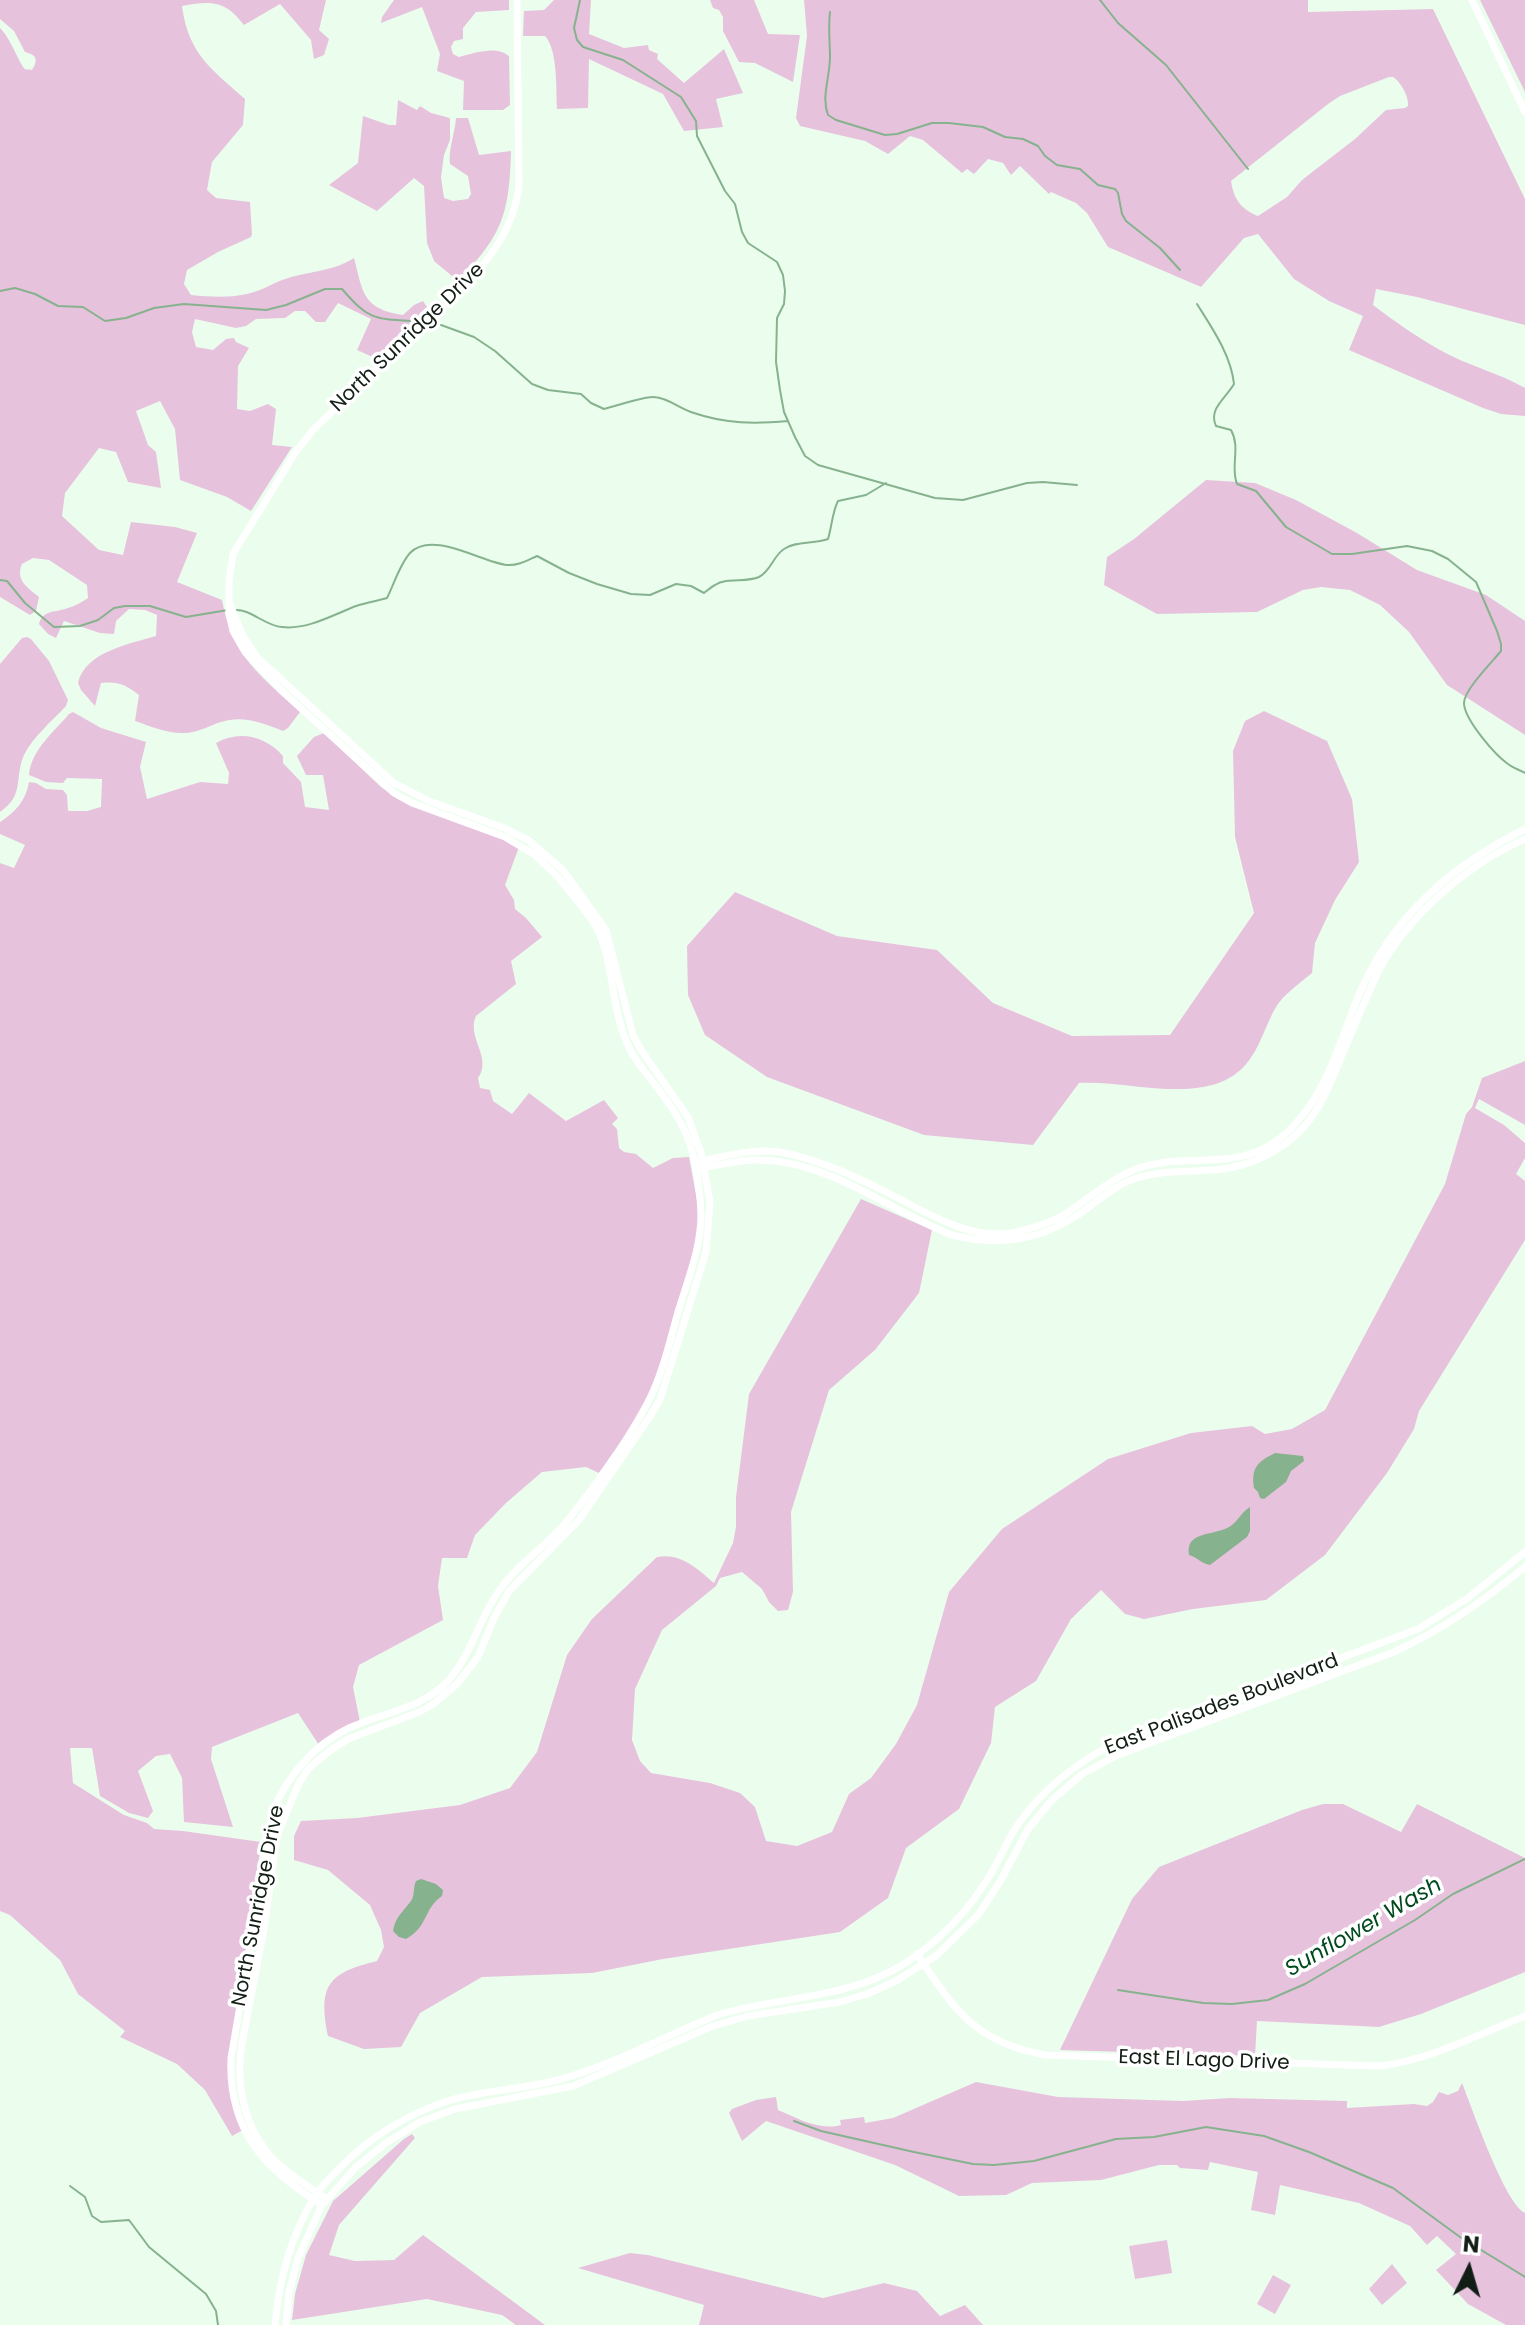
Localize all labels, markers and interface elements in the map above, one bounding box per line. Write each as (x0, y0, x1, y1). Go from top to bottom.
street label: North Sunridge Drive (326, 258, 490, 418)
street label: East Palisades Boulevard (1102, 1649, 1342, 1761)
street label: North Sunridge Drive (228, 1803, 290, 2009)
water label: Sunflower Wash (1281, 1873, 1447, 1983)
street label: East El Lago Drive (1118, 2046, 1290, 2076)
text: N (1462, 2228, 1481, 2261)
north arrow (1429, 2229, 1509, 2309)

